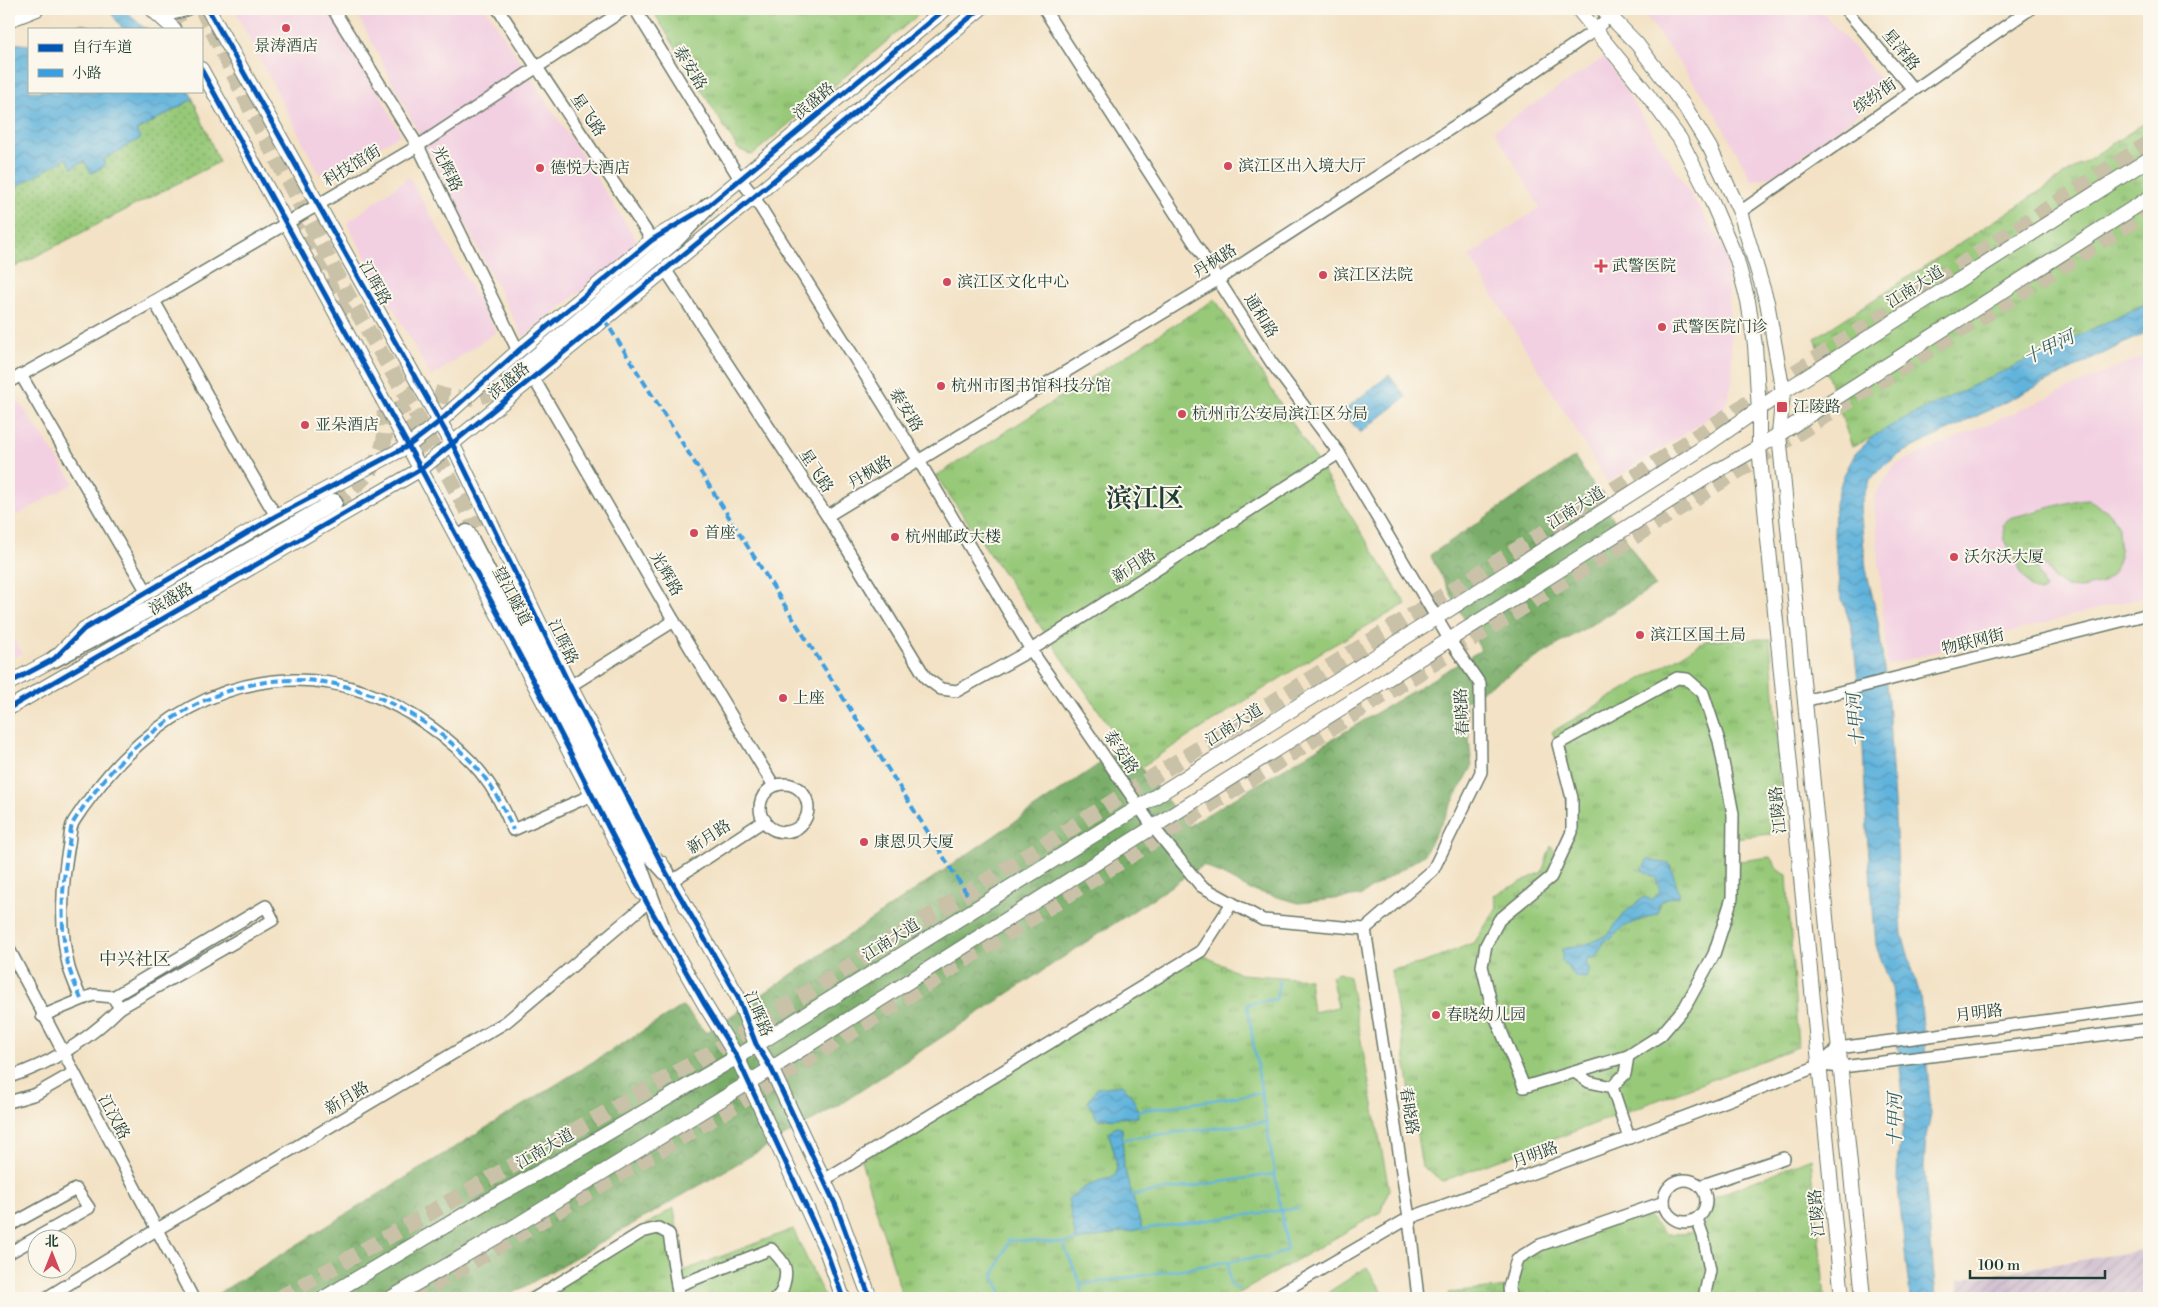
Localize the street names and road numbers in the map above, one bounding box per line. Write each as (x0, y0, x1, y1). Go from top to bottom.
street label: 星泽路 (1878, 25, 1924, 75)
street label: 泰安路 (669, 42, 711, 94)
street label: 缤纷街 (1850, 74, 1900, 118)
street label: 滨盛路 (789, 78, 839, 124)
street label: 星飞路 (566, 90, 610, 140)
street label: 科技馆街 (319, 141, 385, 191)
street label: 光辉路 (427, 143, 467, 195)
street label: 丹枫路 (1189, 240, 1241, 282)
street label: 江晖路 (355, 257, 395, 309)
street label: 江南大道 (1883, 262, 1947, 312)
street label: 通和路 (1240, 290, 1282, 342)
street label: 滨盛路 (484, 358, 534, 404)
street label: 泰安路 (885, 384, 927, 436)
street label: 星飞路 (795, 445, 837, 497)
street label: 丹枫路 (844, 451, 896, 493)
street label: 江南大道 (1544, 483, 1608, 533)
street label: 新月路 (1108, 545, 1160, 587)
street label: 光辉路 (645, 548, 687, 600)
street label: 望江隧道 (488, 563, 536, 629)
street label: 滨盛路 (145, 578, 197, 620)
street label: 江晖路 (543, 616, 583, 668)
street label: 物联网街 (1940, 625, 2006, 659)
street label: 春晓路 (1451, 688, 1473, 736)
street label: 江南大道 (1202, 700, 1266, 750)
street label: 泰安路 (1099, 727, 1143, 777)
street label: 江陵路 (1766, 785, 1790, 835)
street label: 新月路 (683, 816, 735, 858)
street label: 江南大道 (859, 915, 923, 965)
street label: 江晖路 (739, 988, 777, 1040)
street label: 月明路 (1954, 1000, 2004, 1026)
street label: 新月路 (321, 1077, 373, 1119)
street label: 春晓路 (1395, 1086, 1423, 1136)
street label: 江汉路 (94, 1091, 134, 1143)
street label: 江南大道 (512, 1124, 578, 1174)
street label: 月明路 (1509, 1137, 1561, 1173)
street label: 江陵路 (1805, 1188, 1829, 1238)

